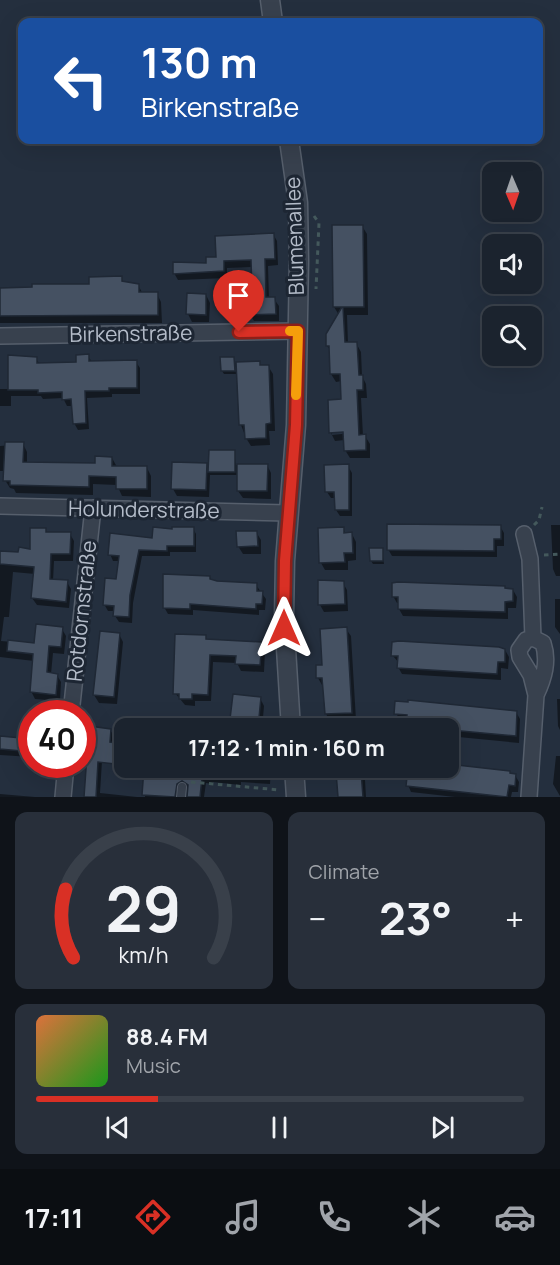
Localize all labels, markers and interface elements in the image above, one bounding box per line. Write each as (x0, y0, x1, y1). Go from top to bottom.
text: 130 m (141, 33, 258, 91)
icon: left (42, 42, 120, 120)
text: Birkenstraße (141, 88, 299, 125)
north arrow (482, 162, 542, 222)
map controls (482, 162, 542, 366)
street label: Blumenallee (278, 176, 310, 296)
button: sound (482, 234, 542, 294)
pin (213, 270, 264, 332)
icon: arrive (222, 279, 255, 312)
button: search (482, 306, 542, 366)
street label: Birkenstraße (69, 318, 193, 348)
street label: Holunderstraße (68, 494, 220, 524)
street label: Rotdornstraße (60, 539, 102, 683)
position arrow (252, 596, 316, 660)
speed limit sign: 40 (18, 700, 96, 778)
text: 17:12 · 1 min · 160 m (188, 733, 385, 763)
text: Climate (309, 858, 380, 885)
text: 29 (106, 865, 182, 951)
text: 23° (379, 887, 452, 949)
text: − (309, 896, 326, 941)
text: + (505, 896, 524, 941)
text: km/h (119, 940, 169, 969)
text: 88.4 FM (126, 1022, 208, 1052)
text: Music (126, 1052, 181, 1079)
icon: previous (101, 1111, 134, 1144)
icon: pause (263, 1111, 296, 1144)
icon: next (426, 1111, 459, 1144)
icon: directions (132, 1196, 174, 1238)
icon: music (222, 1196, 264, 1238)
icon: phone (313, 1196, 355, 1238)
icon: climate (403, 1196, 445, 1238)
icon: car (494, 1196, 536, 1238)
text: 17:11 (24, 1199, 83, 1236)

